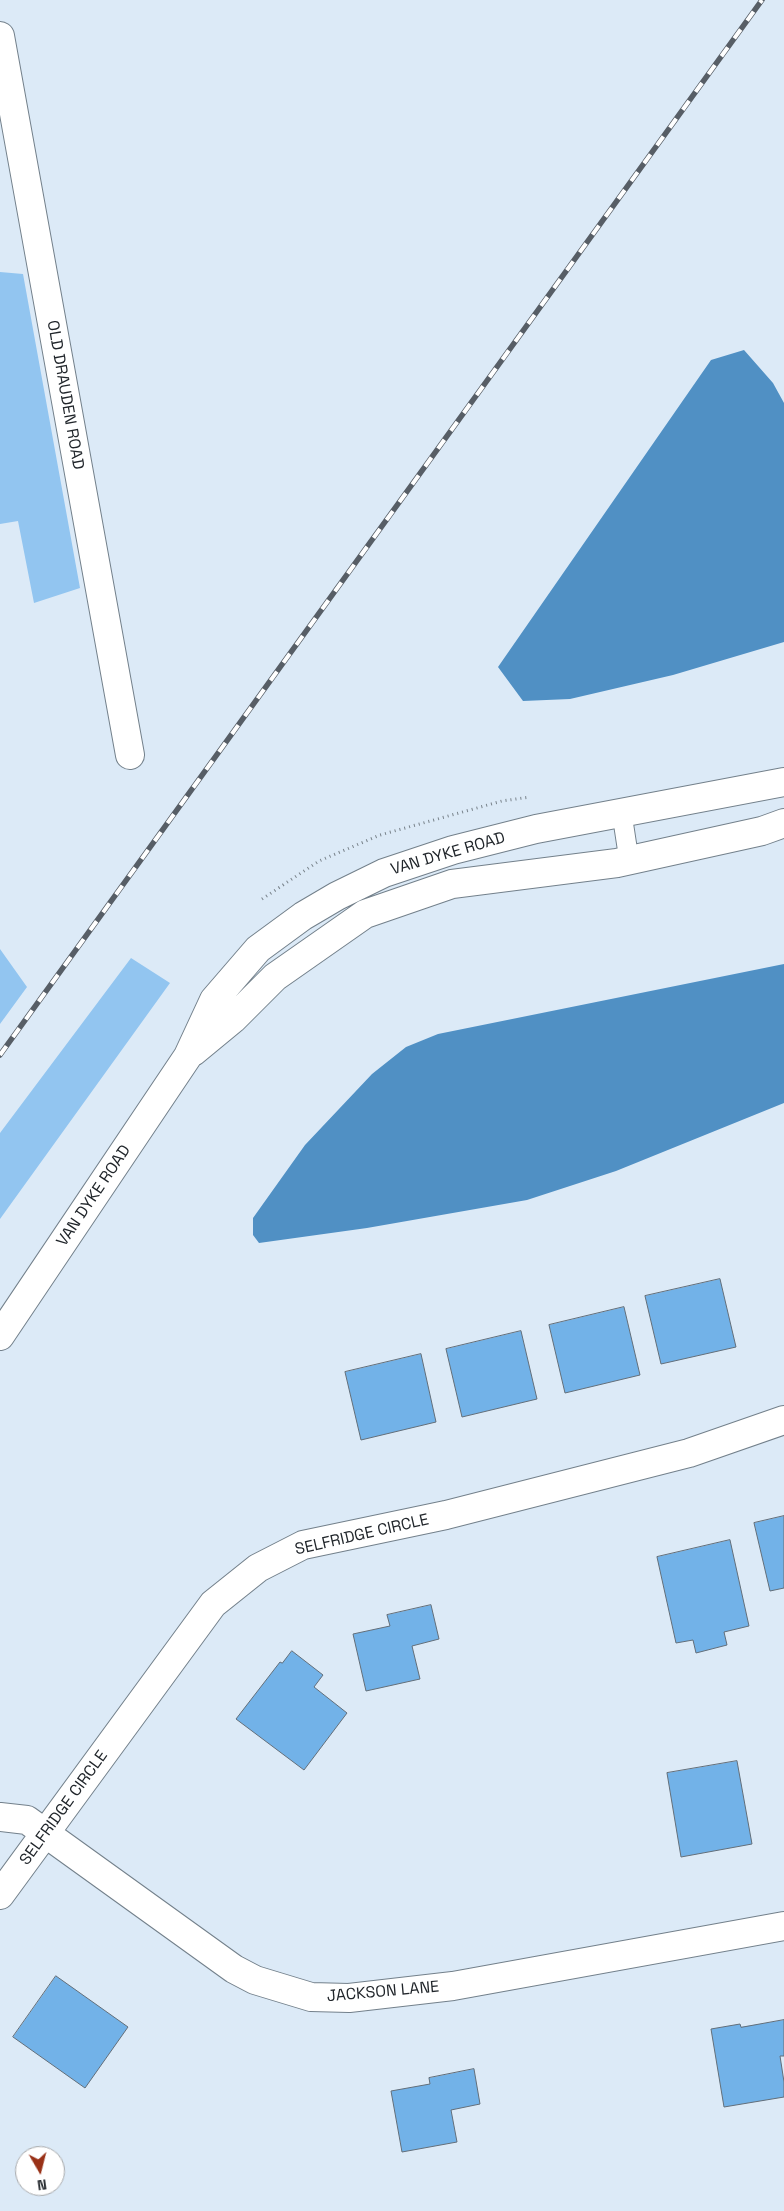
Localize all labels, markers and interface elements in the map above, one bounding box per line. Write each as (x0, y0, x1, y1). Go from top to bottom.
street label: OLD DRAUDEN ROAD (42, 319, 88, 471)
street label: VAN DYKE ROAD (389, 829, 507, 879)
street label: VAN DYKE ROAD (53, 1142, 135, 1250)
street label: SELFRIDGE CIRCLE (293, 1510, 431, 1560)
street label: SELFRIDGE CIRCLE (16, 1747, 112, 1869)
street label: JACKSON LANE (326, 1978, 440, 2006)
north arrow (15, 2146, 65, 2196)
text: N (36, 2175, 48, 2194)

